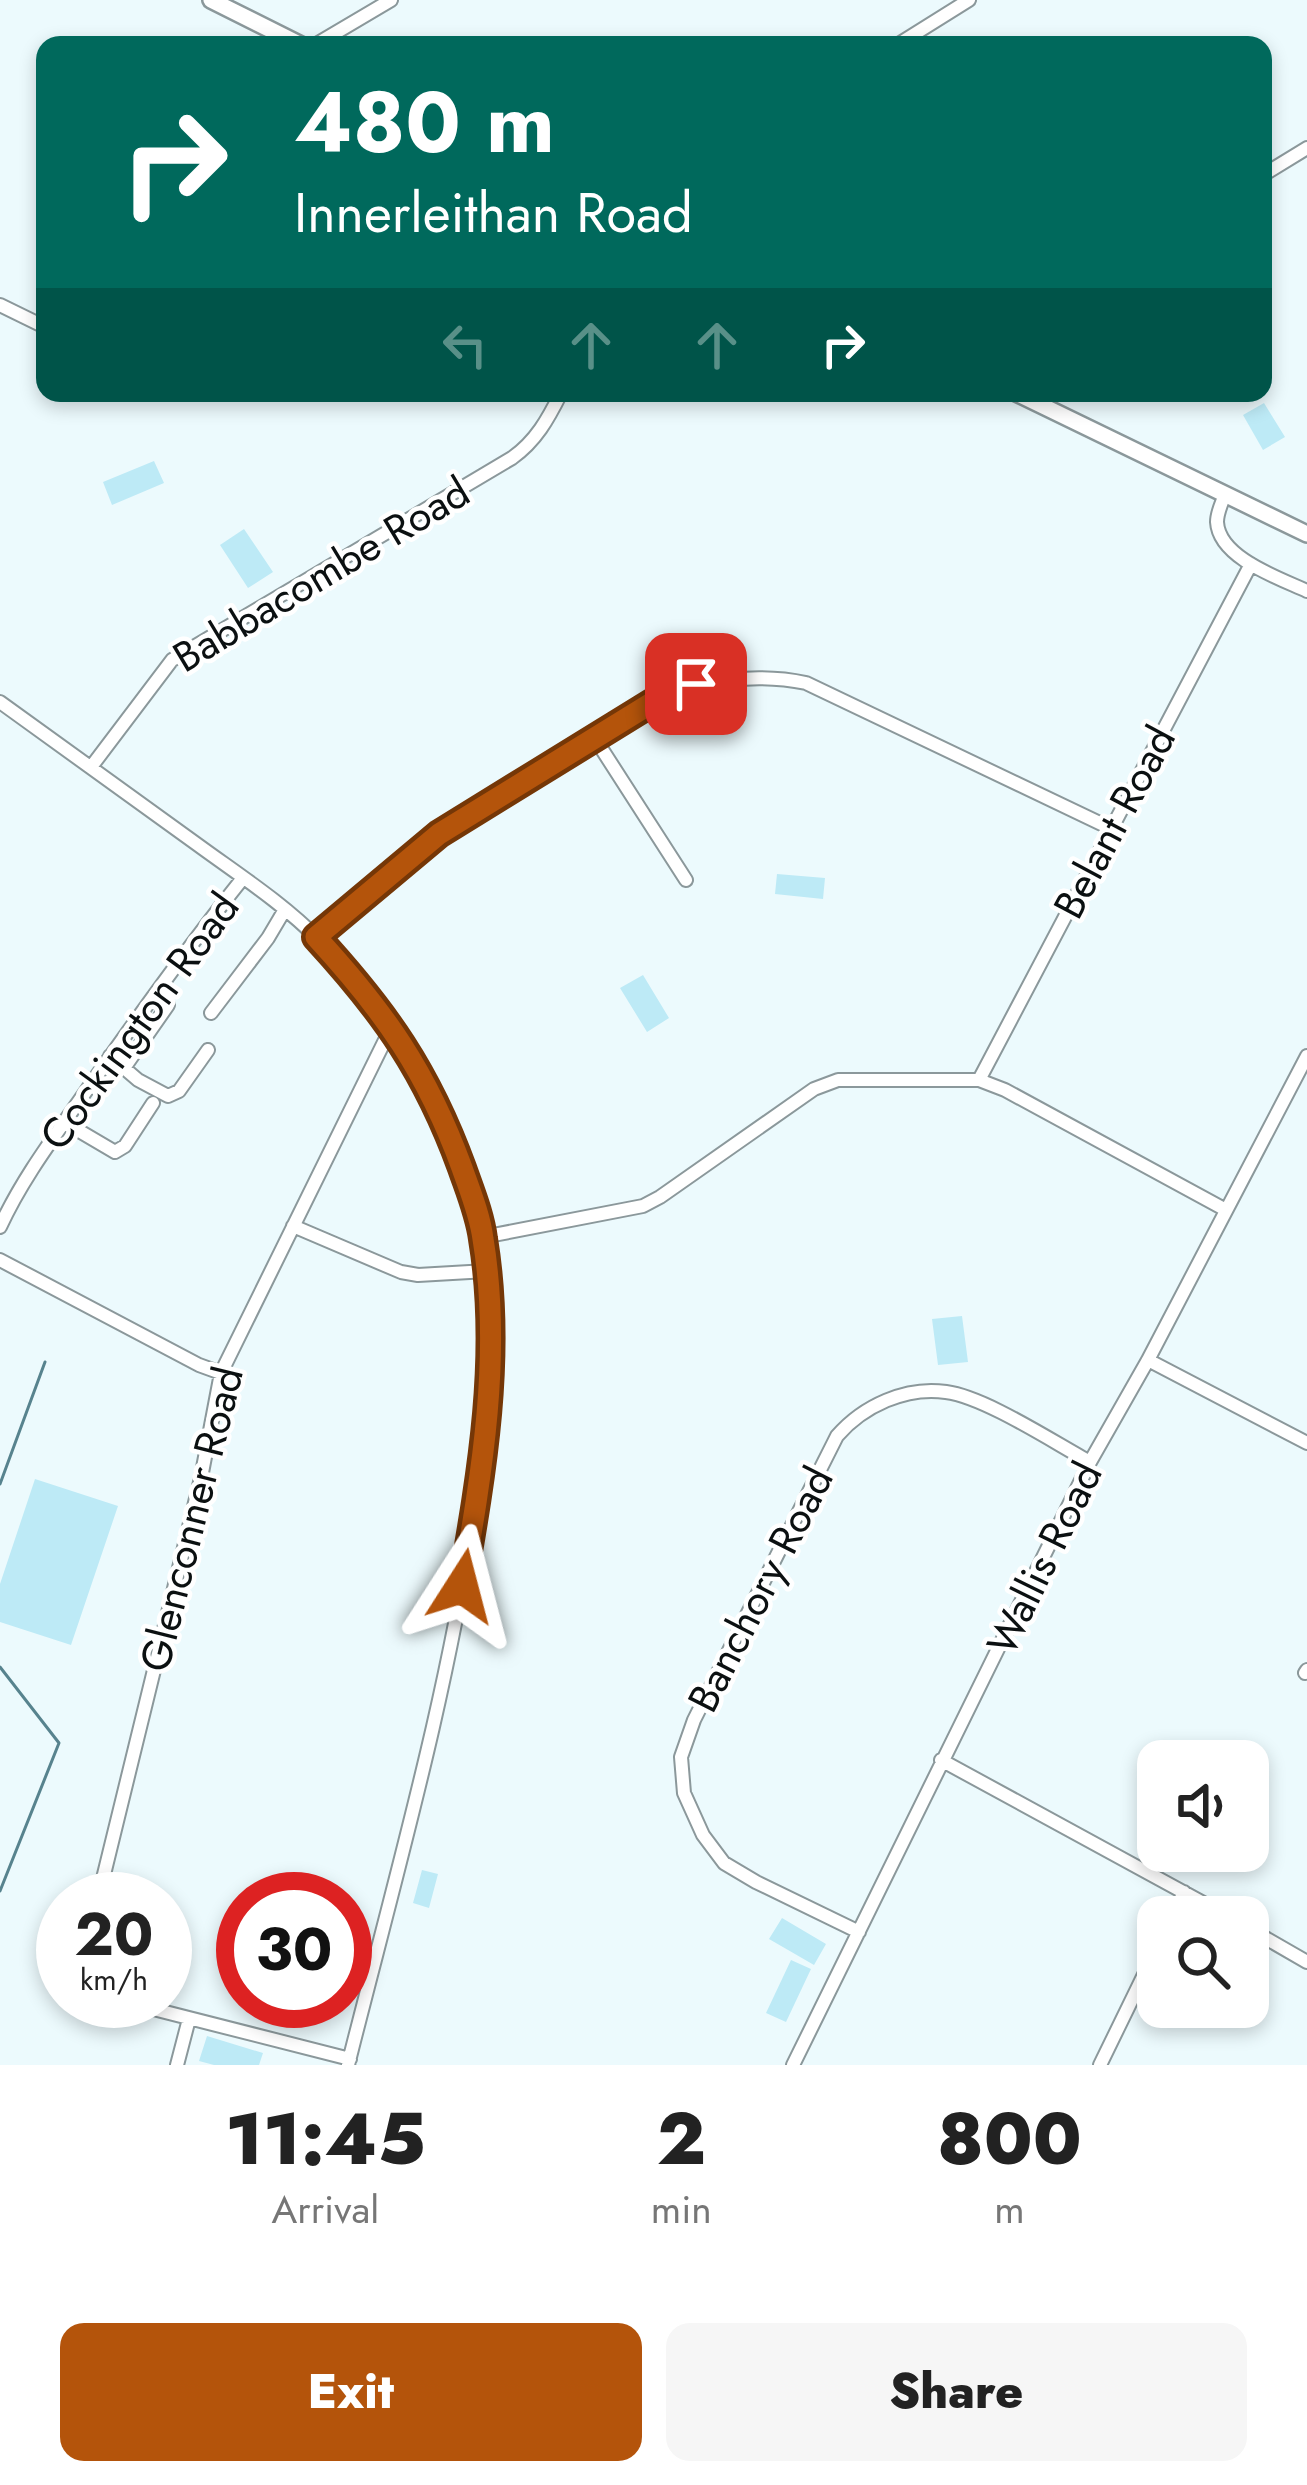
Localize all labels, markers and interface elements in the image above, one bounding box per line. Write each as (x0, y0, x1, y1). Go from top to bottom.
text: 480 m (294, 62, 555, 184)
icon: right (96, 84, 252, 240)
text: Innerleithan Road (294, 174, 693, 252)
icon: left (432, 312, 498, 378)
icon: ahead (558, 312, 624, 378)
icon: ahead (684, 312, 750, 378)
icon: right (810, 312, 876, 378)
street label: Babbacombe Road (161, 462, 481, 687)
pin (645, 633, 747, 735)
icon: arrive (663, 651, 729, 717)
street label: Belant Road (1038, 715, 1191, 929)
street label: Cockington Road (25, 880, 254, 1163)
street label: Glenconner Road (124, 1360, 259, 1678)
street label: Wallis Road (971, 1451, 1117, 1665)
street label: Banchory Road (672, 1456, 848, 1723)
position arrow (399, 1523, 525, 1649)
map controls (1137, 1740, 1269, 2028)
button: sound (1137, 1740, 1269, 1872)
speed limit sign: 30 (216, 1872, 372, 2028)
text: 20 (74, 1891, 154, 1978)
button: search (1137, 1896, 1269, 2028)
text: km/h (80, 1958, 148, 2001)
text: 11:45 (225, 2087, 426, 2191)
text: 2 (657, 2087, 706, 2191)
text: 800 (937, 2087, 1082, 2191)
text: Arrival (272, 2181, 379, 2238)
text: min (651, 2181, 712, 2238)
text: m (994, 2181, 1025, 2238)
button: Exit (60, 2323, 642, 2461)
button: Share (666, 2323, 1247, 2461)

